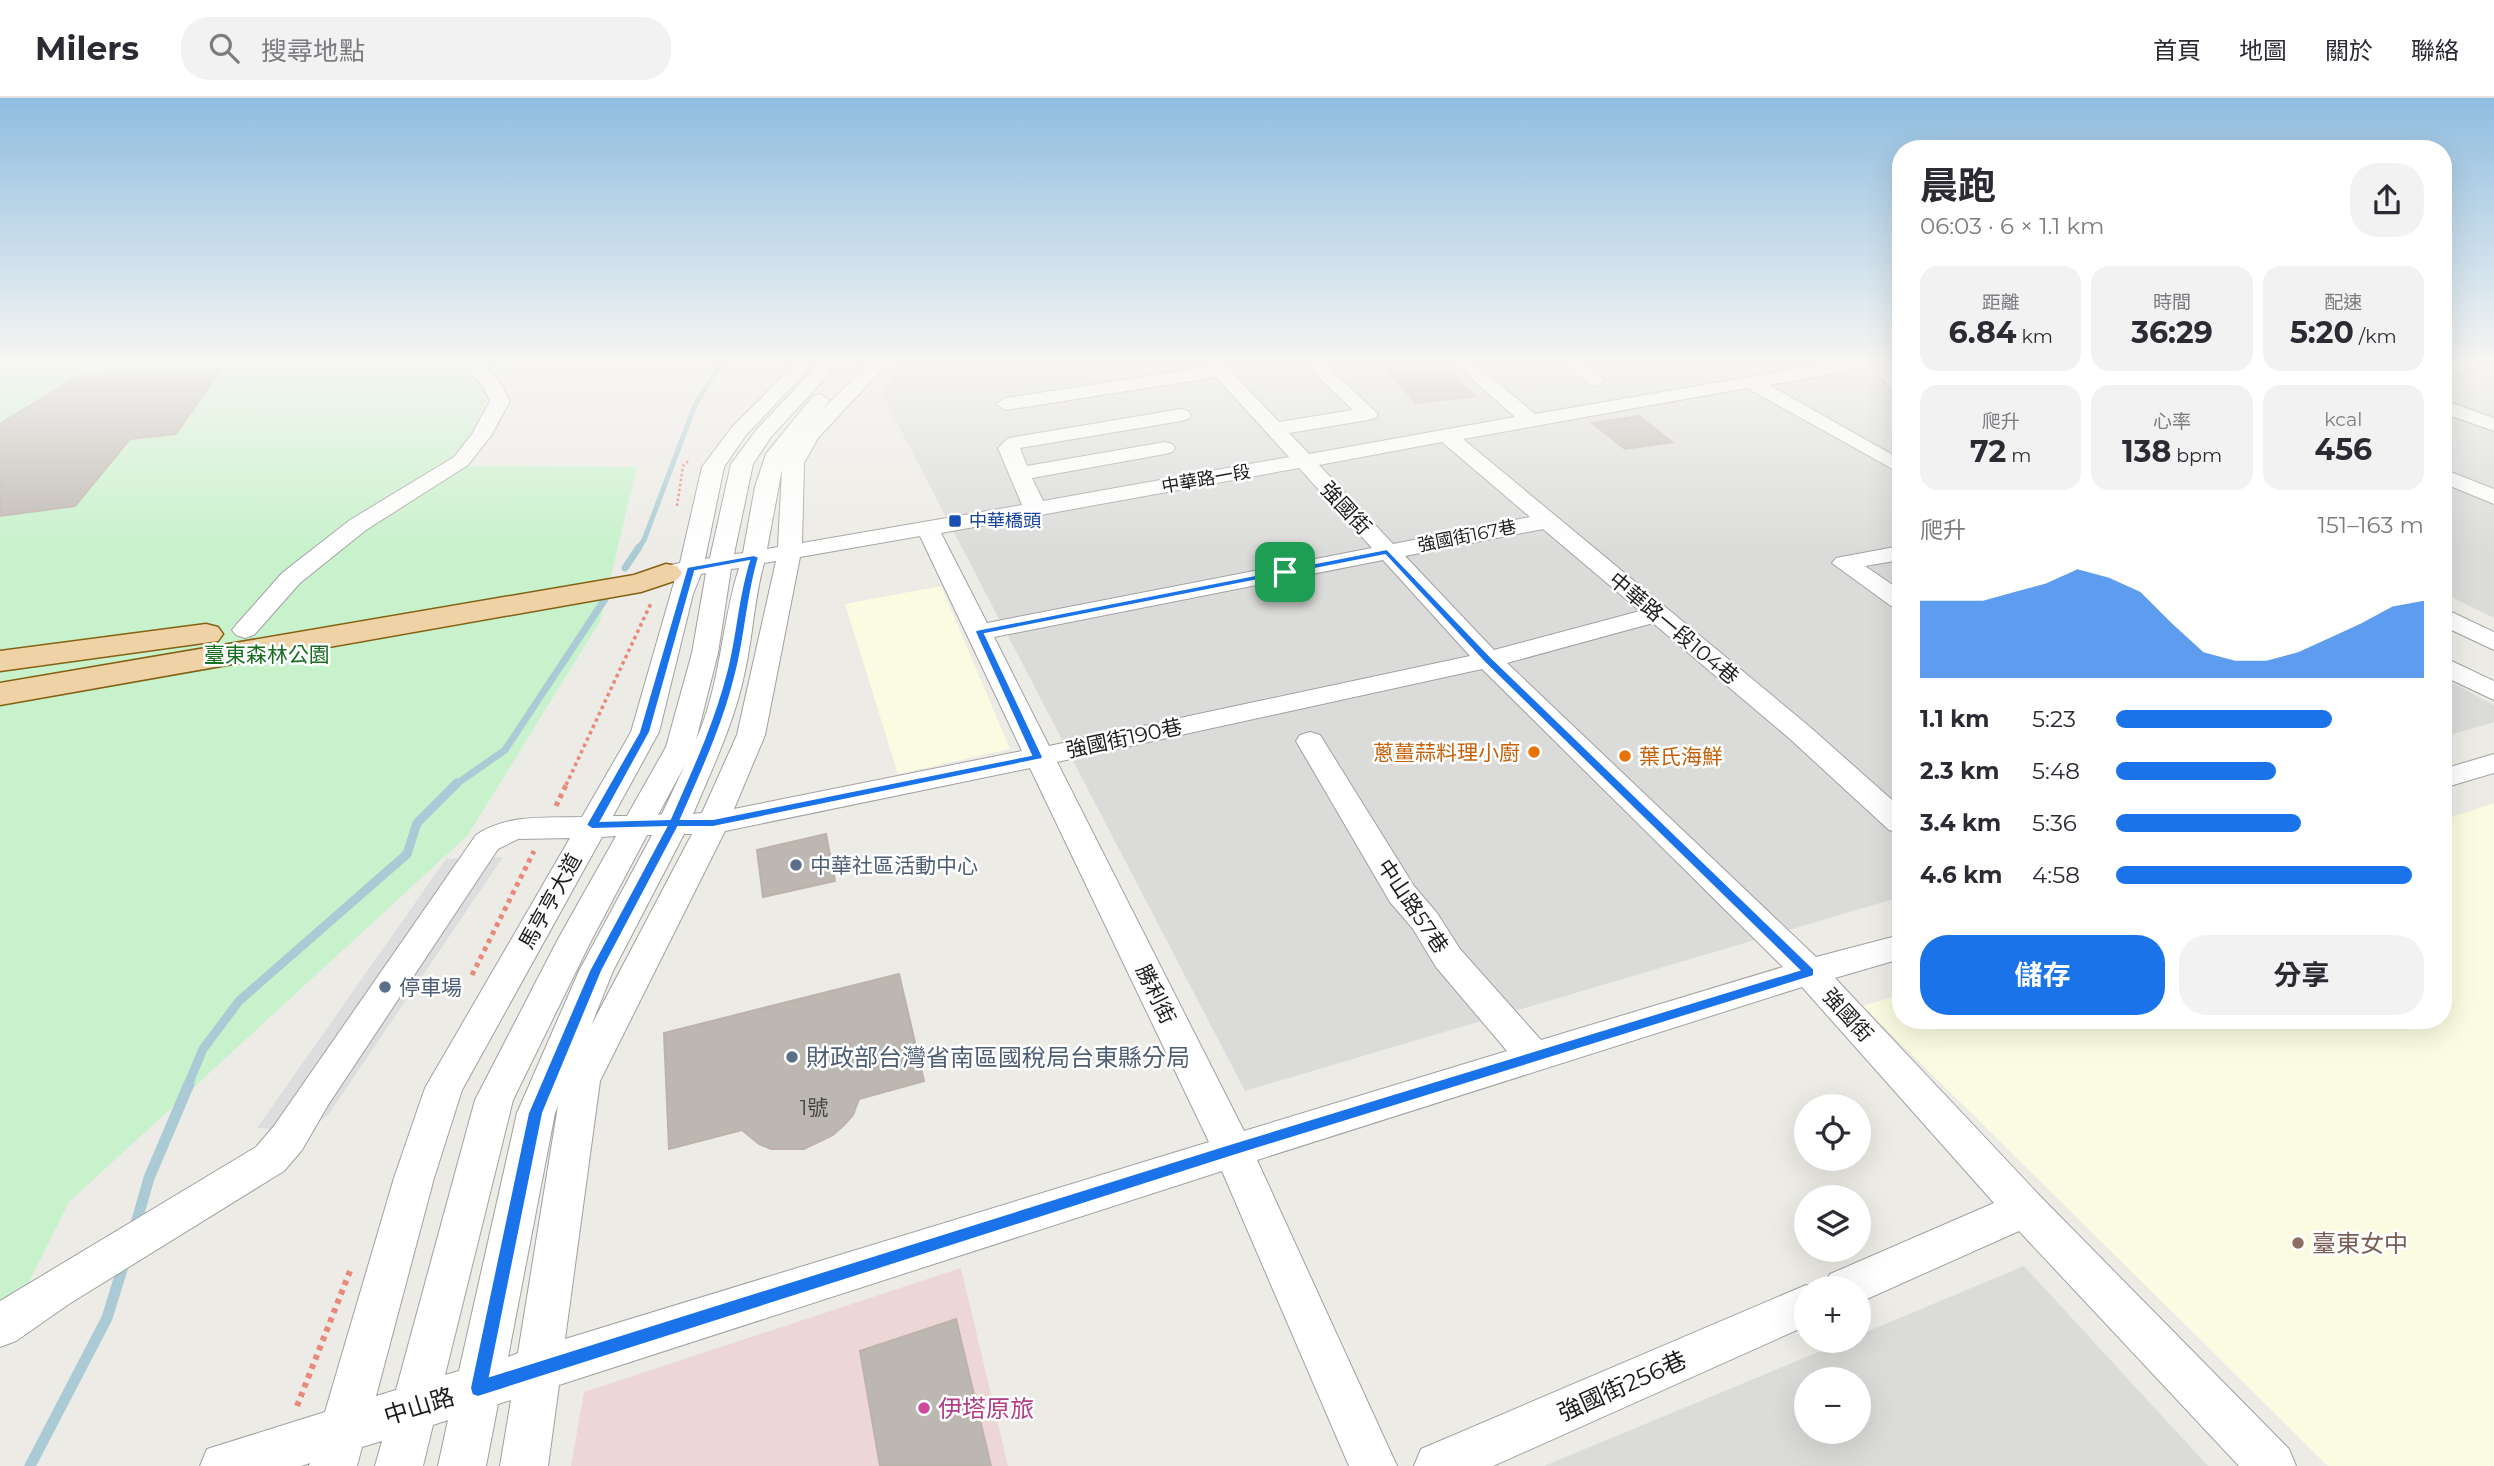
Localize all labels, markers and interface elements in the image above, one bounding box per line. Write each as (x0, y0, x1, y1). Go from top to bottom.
search box (181, 17, 671, 80)
text: Milers (35, 28, 139, 68)
icon: search (205, 29, 243, 67)
text: 搜尋地點 (261, 35, 365, 67)
text: 首頁 (2153, 36, 2201, 65)
text: 地圖 (2239, 36, 2287, 65)
text: 關於 (2325, 36, 2373, 65)
text: 聯絡 (2411, 36, 2459, 65)
text: 晨跑 (1920, 162, 1996, 209)
button: share (2350, 163, 2424, 237)
text: 06:03 · 6 × 1.1 km (1920, 212, 2104, 240)
text: 距離 (1982, 291, 2020, 314)
text: 時間 (2153, 291, 2191, 314)
text: 配速 (2324, 291, 2362, 314)
text: 6.84 (1948, 314, 2017, 351)
text: 36:29 (2131, 314, 2213, 351)
text: 5:20 (2290, 314, 2354, 351)
text: km (2017, 325, 2053, 348)
text: /km (2354, 325, 2397, 348)
text: kcal (2324, 408, 2362, 431)
text: 爬升 (1982, 410, 2020, 433)
text: 心率 (2153, 410, 2191, 433)
text: 456 (2315, 431, 2372, 468)
text: 72 (1970, 433, 2006, 470)
text: 138 (2122, 433, 2171, 470)
text: m (2006, 444, 2031, 467)
text: bpm (2171, 444, 2222, 467)
street label: 中華路一段 (1160, 460, 1252, 498)
street label: 強國街 (1315, 476, 1377, 540)
place label: 中華橋頭 (969, 510, 1041, 532)
text: 151–163 m (2318, 511, 2424, 539)
marker: 中華橋頭 (947, 513, 963, 529)
street label: 強國街167巷 (1416, 516, 1518, 556)
text: 爬升 (1920, 516, 1966, 544)
pin (1255, 542, 1315, 602)
icon: arrive (1266, 553, 1304, 591)
street label: 中華路一段104巷 (1604, 567, 1744, 689)
park label: 臺東森林公園 (204, 642, 330, 667)
text: 1.1 km (1920, 705, 1989, 733)
text: 5:23 (2032, 705, 2076, 733)
street label: 強國街190巷 (1064, 713, 1184, 763)
place label: 蔥薑蒜料理小廚 (1373, 740, 1520, 765)
marker: 蔥薑蒜料理小廚 (1526, 744, 1542, 760)
place label: 葉氏海鮮 (1639, 744, 1723, 769)
marker: 葉氏海鮮 (1617, 748, 1633, 764)
text: 2.3 km (1920, 757, 1999, 785)
text: 5:48 (2032, 757, 2080, 785)
text: 3.4 km (1920, 809, 2001, 837)
text: 5:36 (2032, 809, 2077, 837)
street label: 馬亨亨大道 (514, 849, 586, 953)
place label: 中華社區活動中心 (810, 853, 978, 878)
street label: 中山路57巷 (1372, 854, 1454, 958)
marker: 中華社區活動中心 (788, 857, 804, 873)
text: 4.6 km (1920, 861, 2002, 889)
text: 4:58 (2032, 861, 2080, 889)
button: 儲存 (1920, 935, 2165, 1015)
button: 分享 (2179, 935, 2424, 1015)
street label: 勝利街 (1131, 960, 1181, 1028)
place label: 停車場 (399, 975, 462, 1000)
marker: 停車場 (377, 979, 393, 995)
street label: 強國街 (1818, 983, 1878, 1047)
place label: 財政部台灣省南區國稅局台東縣分局 (806, 1043, 1190, 1072)
marker: 財政部台灣省南區國稅局台東縣分局 (784, 1049, 800, 1065)
map controls (1794, 1094, 1871, 1444)
button: locate (1794, 1094, 1871, 1171)
house number: 1號 (800, 1095, 828, 1120)
button: layers (1794, 1185, 1871, 1262)
place label: 臺東女中 (2312, 1229, 2408, 1258)
marker: 臺東女中 (2290, 1235, 2306, 1251)
button: + (1794, 1276, 1871, 1353)
street label: 強國街256巷 (1553, 1345, 1691, 1427)
button: − (1794, 1367, 1871, 1444)
street label: 中山路 (380, 1382, 458, 1430)
place label: 伊塔原旅 (938, 1394, 1034, 1423)
marker: 伊塔原旅 (916, 1400, 932, 1416)

